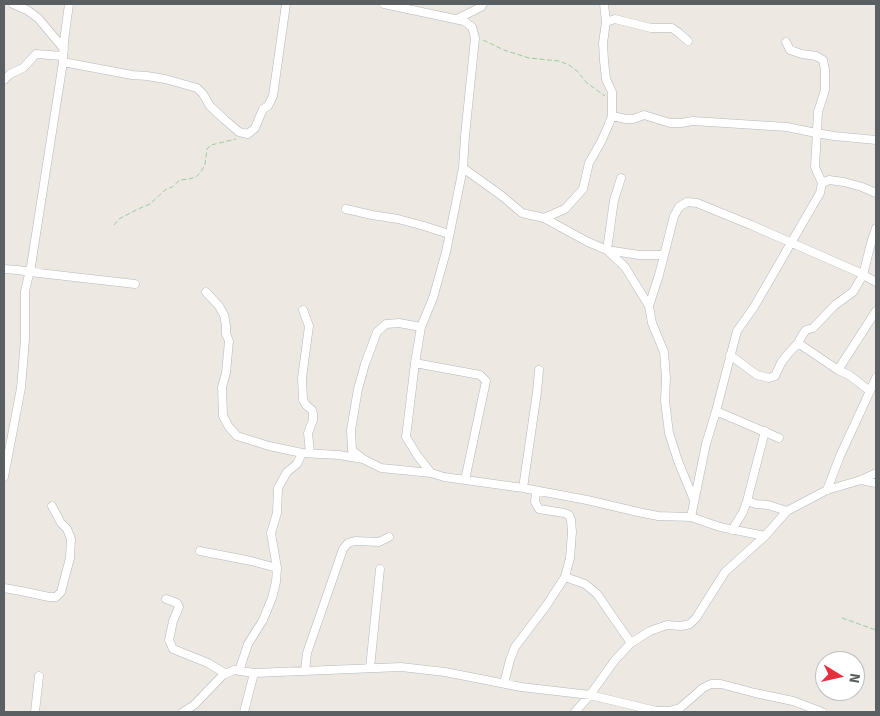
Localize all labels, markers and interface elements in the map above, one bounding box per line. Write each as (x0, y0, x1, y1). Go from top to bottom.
north arrow (815, 651, 865, 701)
text: N (845, 672, 863, 684)

